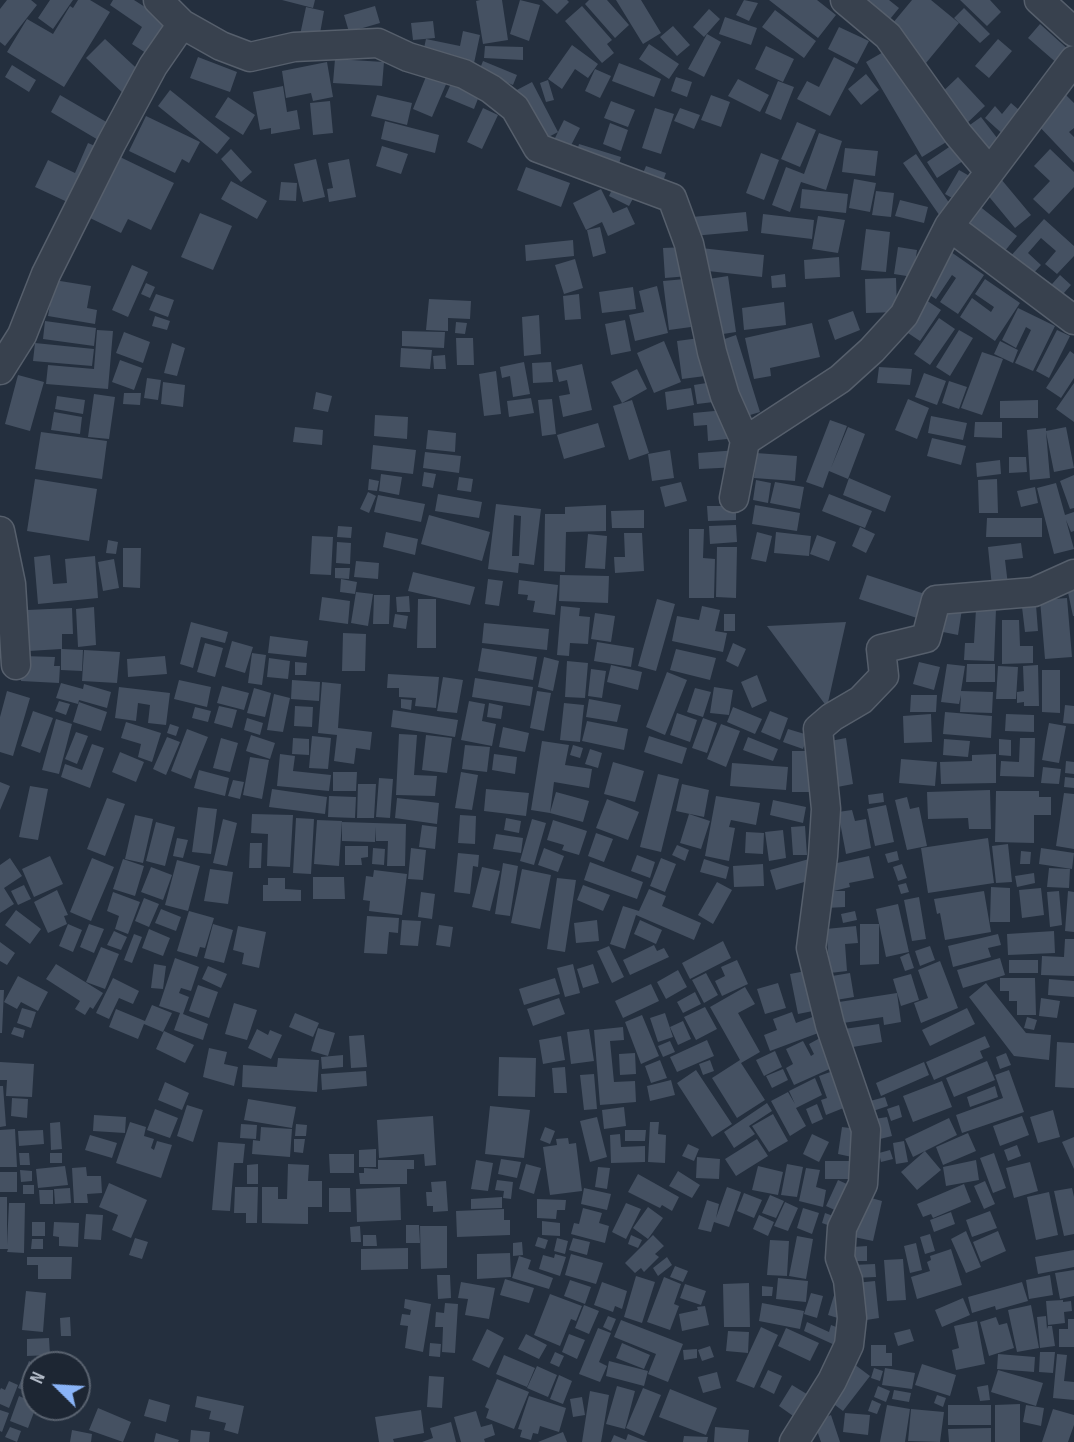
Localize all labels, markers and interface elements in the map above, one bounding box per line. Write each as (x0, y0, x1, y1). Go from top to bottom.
north arrow (21, 1351, 91, 1421)
text: N (26, 1369, 51, 1387)

